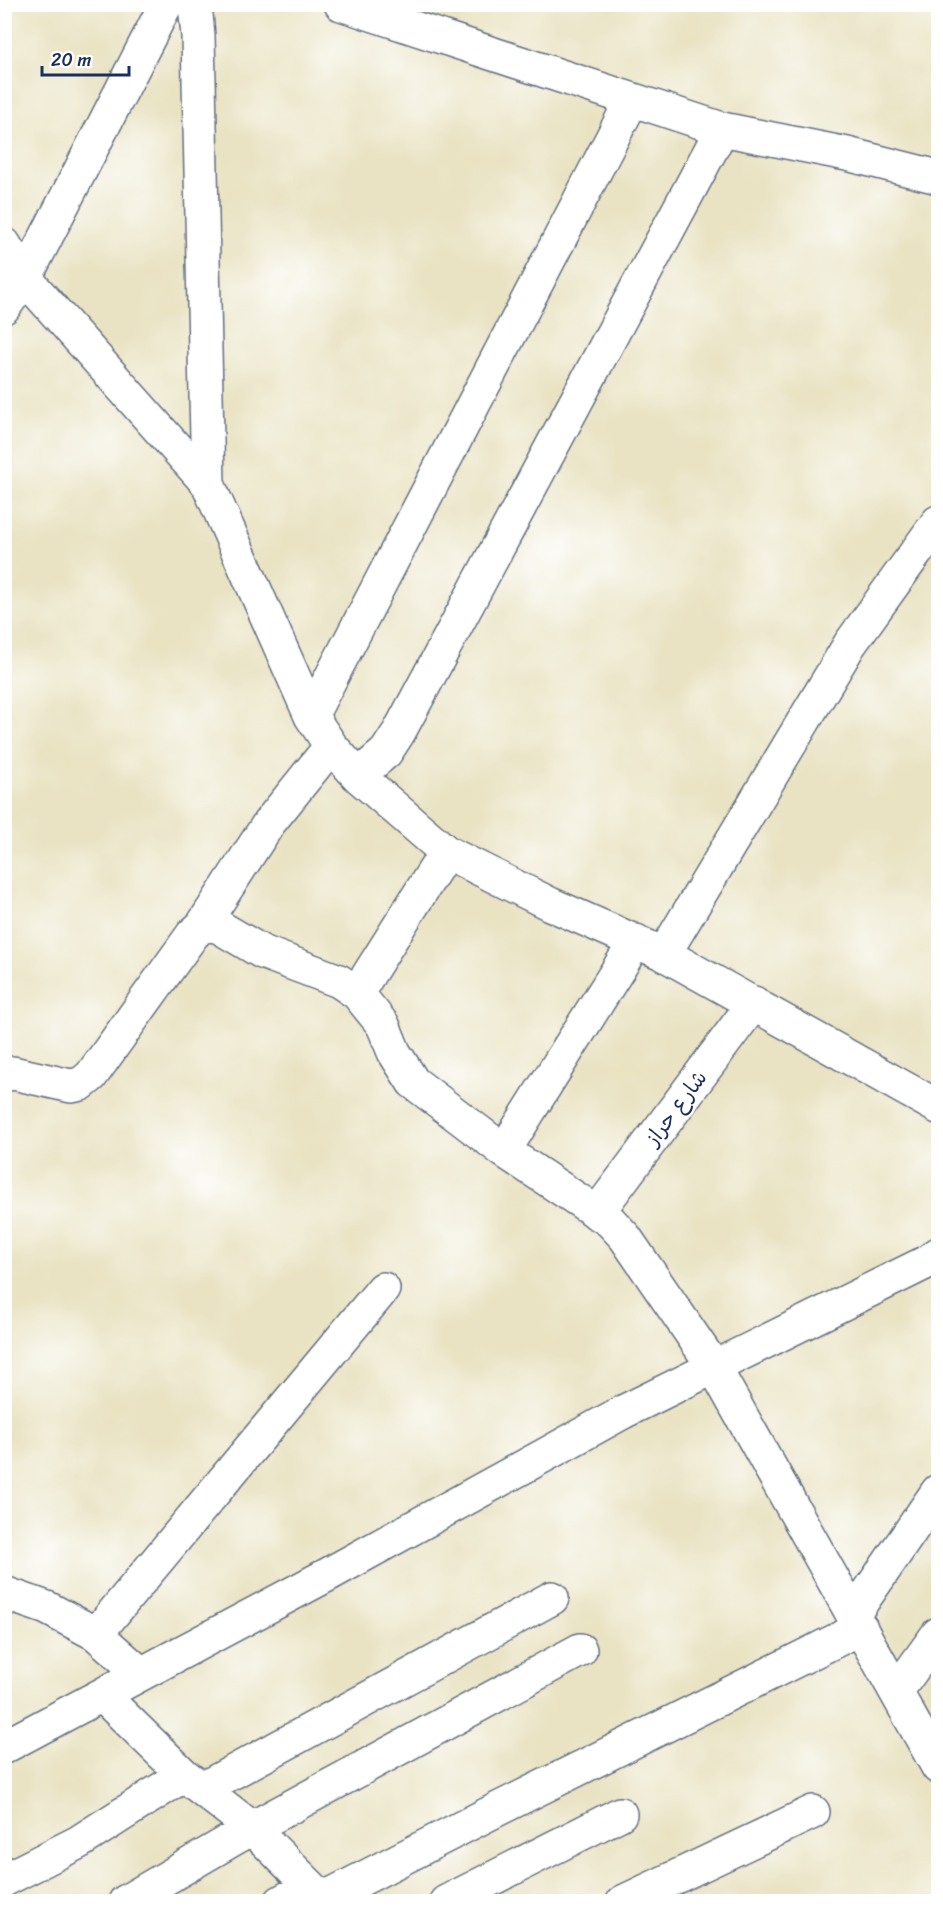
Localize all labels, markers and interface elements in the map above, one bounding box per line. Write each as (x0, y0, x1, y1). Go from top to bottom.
scale bar (42, 39, 129, 77)
text: 20 m (51, 44, 91, 76)
street label: شارع حراز (633, 1062, 717, 1156)

